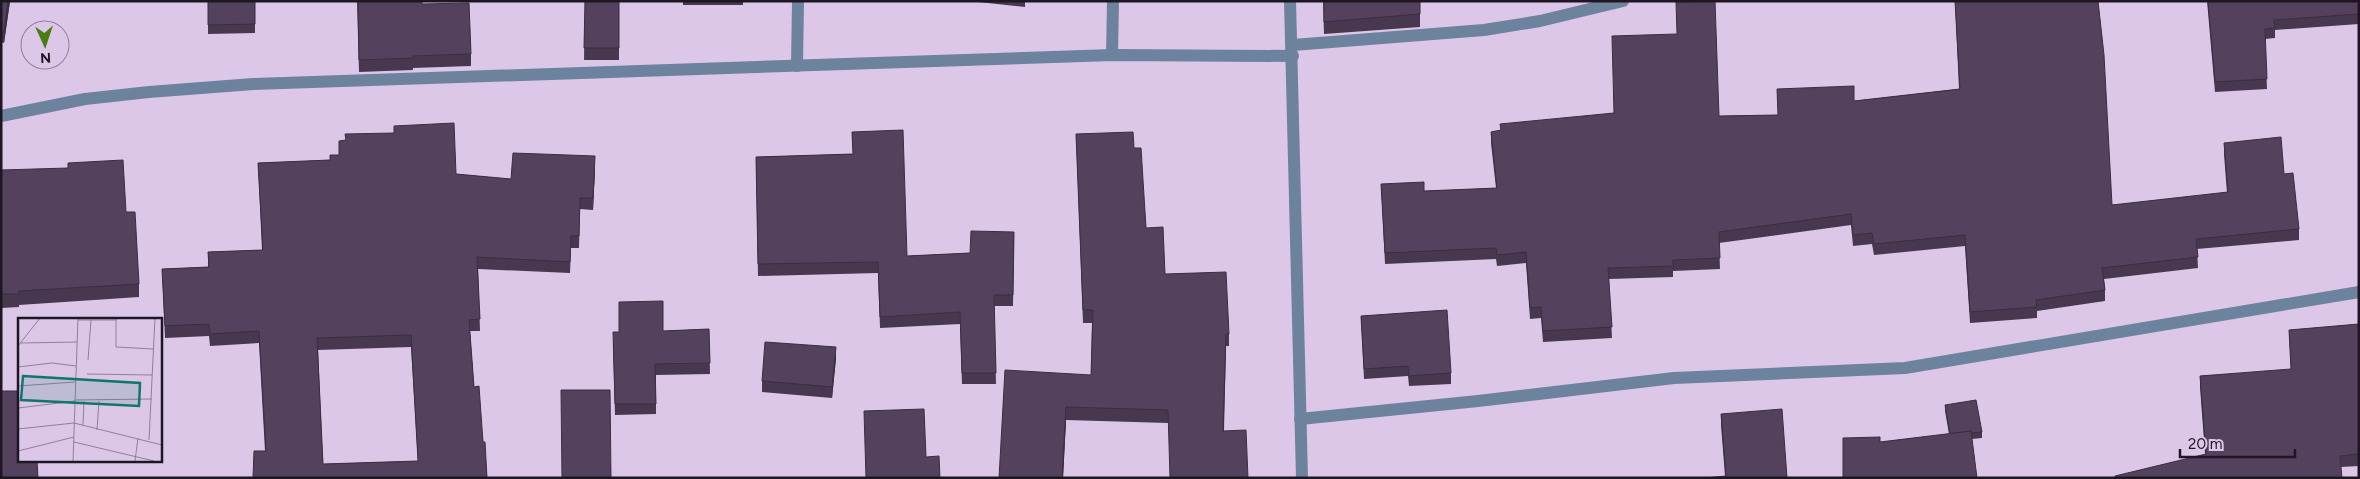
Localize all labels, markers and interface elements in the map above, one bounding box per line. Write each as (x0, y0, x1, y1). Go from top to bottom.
north arrow (20, 20, 70, 70)
text: N (40, 49, 52, 66)
inset map (18, 318, 161, 462)
scale bar (2180, 426, 2295, 458)
text: 20 m (2188, 435, 2222, 453)

